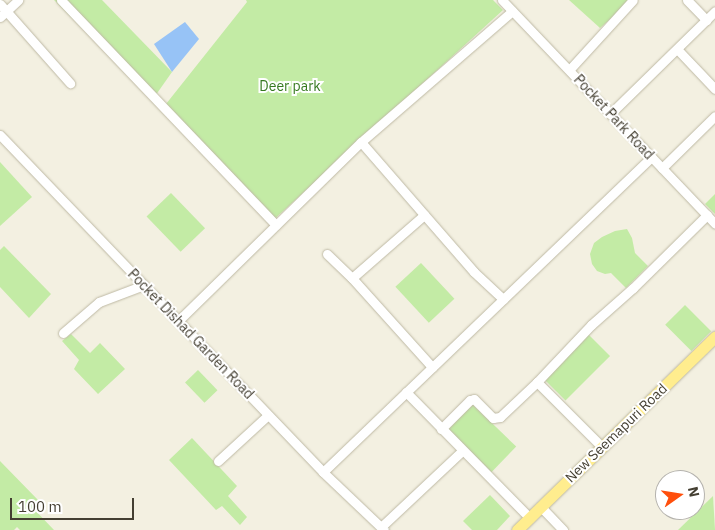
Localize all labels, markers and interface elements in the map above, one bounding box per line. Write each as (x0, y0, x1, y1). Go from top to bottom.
street label: Pocket Park Road (570, 71, 658, 163)
park label: Deer park (259, 78, 321, 94)
street label: Pocket Dishad Garden Road (124, 266, 258, 402)
street label: New Seemapuri Road (562, 380, 670, 486)
north arrow (655, 470, 705, 520)
text: N (684, 485, 704, 499)
scale bar (12, 488, 136, 520)
text: 100 m (18, 497, 62, 516)

